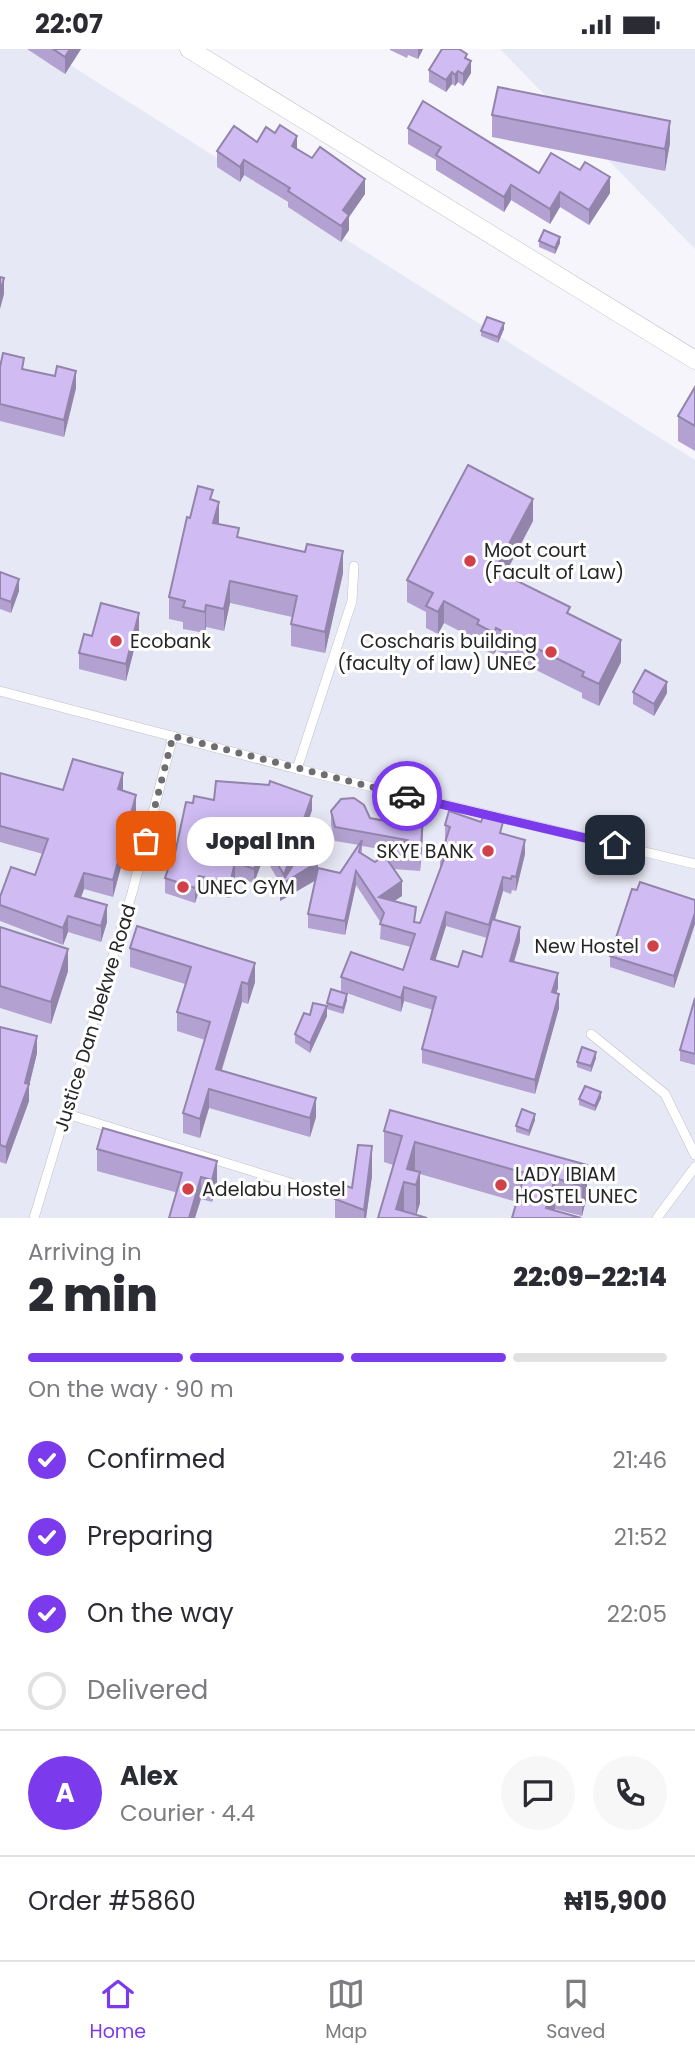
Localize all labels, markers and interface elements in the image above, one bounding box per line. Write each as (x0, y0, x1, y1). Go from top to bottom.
text: 22:07 (35, 6, 103, 42)
place label: Moot court (Facult of Law) (484, 537, 624, 586)
marker: Moot court (Facult of Law) (462, 553, 478, 569)
place label: Ecobank (130, 628, 211, 655)
place label: Coscharis building (faculty of law) UNEC (337, 628, 537, 677)
marker: Ecobank (108, 633, 124, 649)
marker: Coscharis building (faculty of law) UNEC (543, 644, 559, 660)
courier (372, 761, 442, 831)
icon: car (388, 777, 426, 815)
pin (116, 811, 176, 871)
pin (585, 815, 645, 875)
callout: Jopal Inn (188, 817, 335, 865)
icon: bag (127, 822, 165, 860)
text: Jopal Inn (206, 825, 315, 857)
icon: home (596, 826, 634, 864)
place label: SKYE BANK (376, 838, 474, 865)
marker: SKYE BANK (480, 843, 496, 859)
place label: UNEC GYM (197, 874, 295, 901)
marker: UNEC GYM (175, 879, 191, 895)
street label: Justice Dan Ibekwe Road (48, 901, 142, 1135)
place label: New Hostel (535, 933, 639, 960)
marker: New Hostel (645, 938, 661, 954)
place label: LADY IBIAM HOSTEL UNEC (515, 1161, 638, 1210)
place label: Adelabu Hostel (202, 1176, 346, 1203)
marker: LADY IBIAM HOSTEL UNEC (493, 1177, 509, 1193)
marker: Adelabu Hostel (180, 1181, 196, 1197)
text: Arriving in (28, 1236, 142, 1268)
text: 22:09–22:14 (513, 1259, 667, 1295)
text: 2 min (28, 1263, 158, 1327)
text: On the way · 90 m (28, 1373, 234, 1405)
icon: check (28, 1441, 66, 1479)
text: Confirmed (87, 1441, 225, 1477)
text: 21:46 (612, 1444, 667, 1476)
icon: check (28, 1518, 66, 1556)
text: Preparing (87, 1518, 213, 1554)
text: 21:52 (614, 1521, 667, 1553)
icon: check (28, 1595, 66, 1633)
text: On the way (87, 1595, 234, 1631)
text: 22:05 (607, 1598, 667, 1630)
text: Delivered (87, 1672, 208, 1708)
button: chat (501, 1756, 575, 1830)
button: phone (593, 1756, 667, 1830)
text: Alex (120, 1758, 178, 1794)
text: A (55, 1775, 75, 1811)
text: Courier · 4.4 (120, 1797, 255, 1829)
text: Order #5860 (28, 1883, 196, 1919)
text: ₦15,900 (564, 1883, 667, 1919)
tab: Home (89, 1975, 146, 2046)
tab: Map (325, 1975, 367, 2046)
tab: Saved (546, 1975, 605, 2046)

